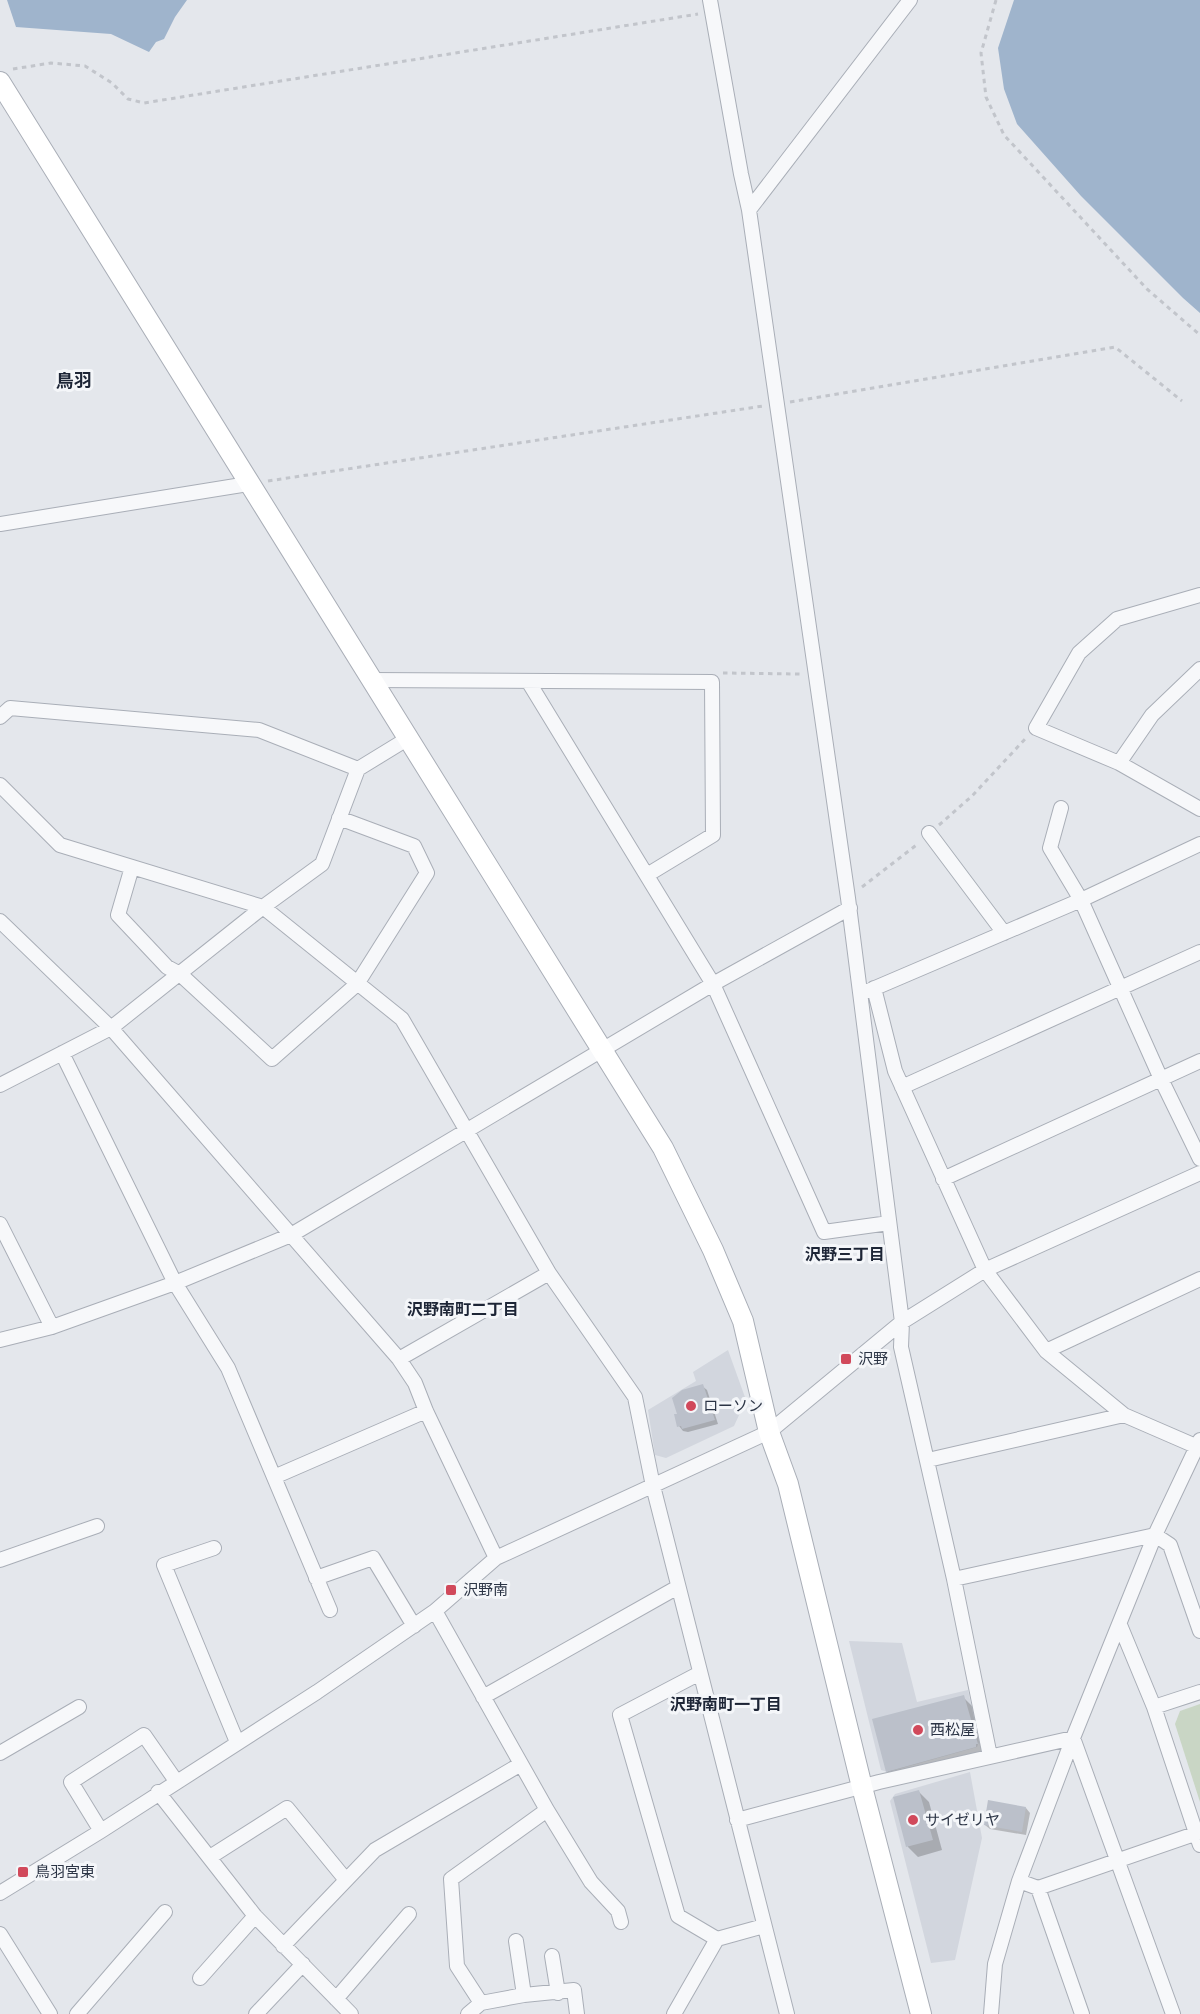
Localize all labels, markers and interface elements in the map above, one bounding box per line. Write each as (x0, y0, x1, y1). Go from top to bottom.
district label: 鳥羽 (56, 369, 92, 391)
district label: 沢野三丁目 (805, 1244, 885, 1264)
district label: 沢野南町二丁目 (407, 1299, 519, 1319)
place label: 沢野 (858, 1349, 888, 1367)
marker: 沢野 (839, 1352, 853, 1366)
place label: ローソン (703, 1396, 763, 1414)
marker: ローソン (684, 1399, 698, 1413)
place label: 沢野南 (463, 1580, 508, 1598)
marker: 沢野南 (444, 1583, 458, 1597)
district label: 沢野南町一丁目 (670, 1694, 782, 1714)
place label: 西松屋 (930, 1720, 975, 1738)
marker: 西松屋 (911, 1723, 925, 1737)
place label: サイゼリヤ (925, 1810, 1000, 1828)
marker: サイゼリヤ (906, 1813, 920, 1827)
place label: 鳥羽宮東 (35, 1862, 95, 1880)
marker: 鳥羽宮東 (16, 1865, 30, 1879)

